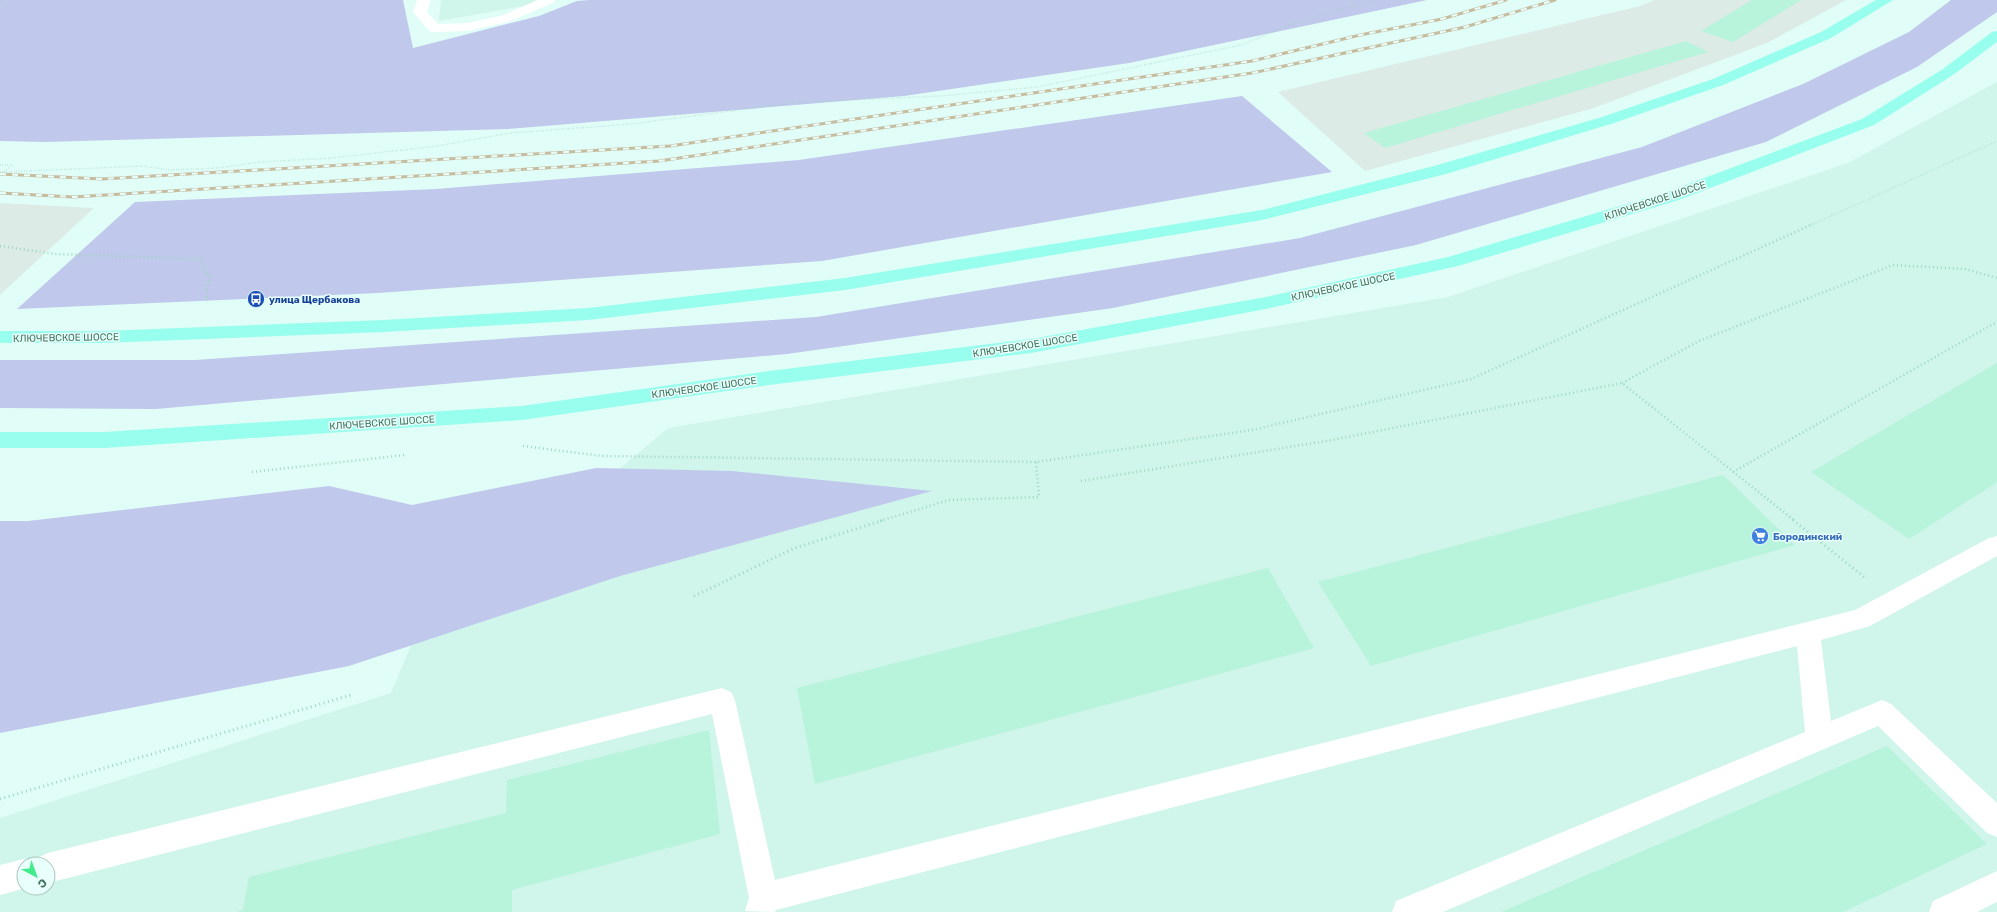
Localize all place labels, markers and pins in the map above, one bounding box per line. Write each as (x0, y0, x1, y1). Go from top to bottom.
bus stop icon: улица Щербакова (246, 289, 266, 309)
place label: улица Щербакова (269, 294, 360, 306)
supermarket icon: Бородинский (1750, 526, 1770, 546)
place label: Бородинский (1773, 531, 1842, 543)

